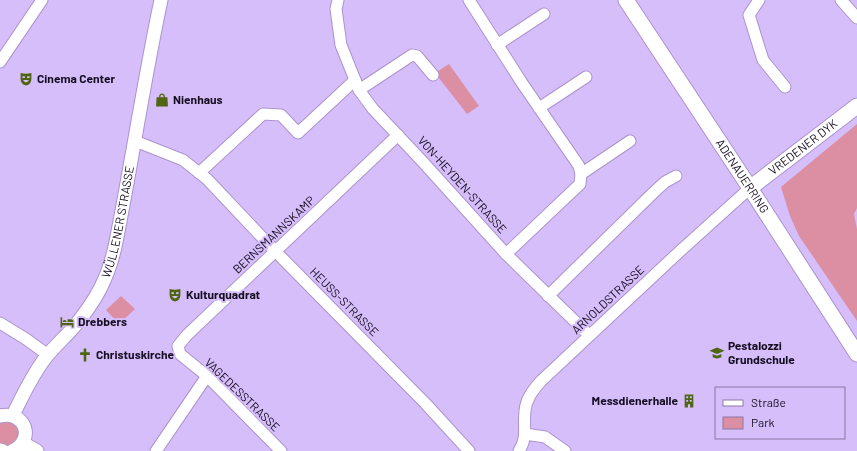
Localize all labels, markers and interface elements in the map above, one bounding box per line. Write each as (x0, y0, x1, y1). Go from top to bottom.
theatre icon: Cinema Center (18, 71, 34, 87)
place label: Cinema Center (37, 71, 116, 85)
shop icon: Nienhaus (154, 92, 170, 108)
place label: Nienhaus (173, 92, 223, 106)
street label: VREDENER DYK (765, 115, 840, 177)
street label: VON-HEYDEN-STRASSE (415, 133, 510, 236)
street label: ADENAUERRING (714, 136, 772, 215)
street label: WÜLLENER STRASSE (98, 165, 136, 279)
street label: BERNSMANNSKAMP (229, 193, 317, 276)
street label: ARNOLDSTRASSE (568, 262, 646, 336)
street label: HEUSS-STRASSE (308, 264, 382, 338)
theatre icon: Kulturquadrat (167, 287, 183, 303)
place label: Kulturquadrat (186, 287, 261, 301)
hotel icon: Drebbers (59, 314, 75, 330)
place label: Drebbers (78, 314, 127, 328)
place label: Pestalozzi Grundschule (728, 338, 795, 366)
school or university icon: Pestalozzi Grundschule (709, 345, 725, 361)
church icon: Christuskirche (77, 347, 93, 363)
place label: Christuskirche (96, 347, 175, 361)
street label: VAGEDESSTRASSE (202, 355, 283, 434)
legend (715, 387, 845, 439)
place label: Messdienerhalle (592, 393, 678, 407)
building icon: Messdienerhalle (681, 393, 697, 409)
text: Straße (751, 395, 786, 409)
text: Park (751, 415, 775, 429)

